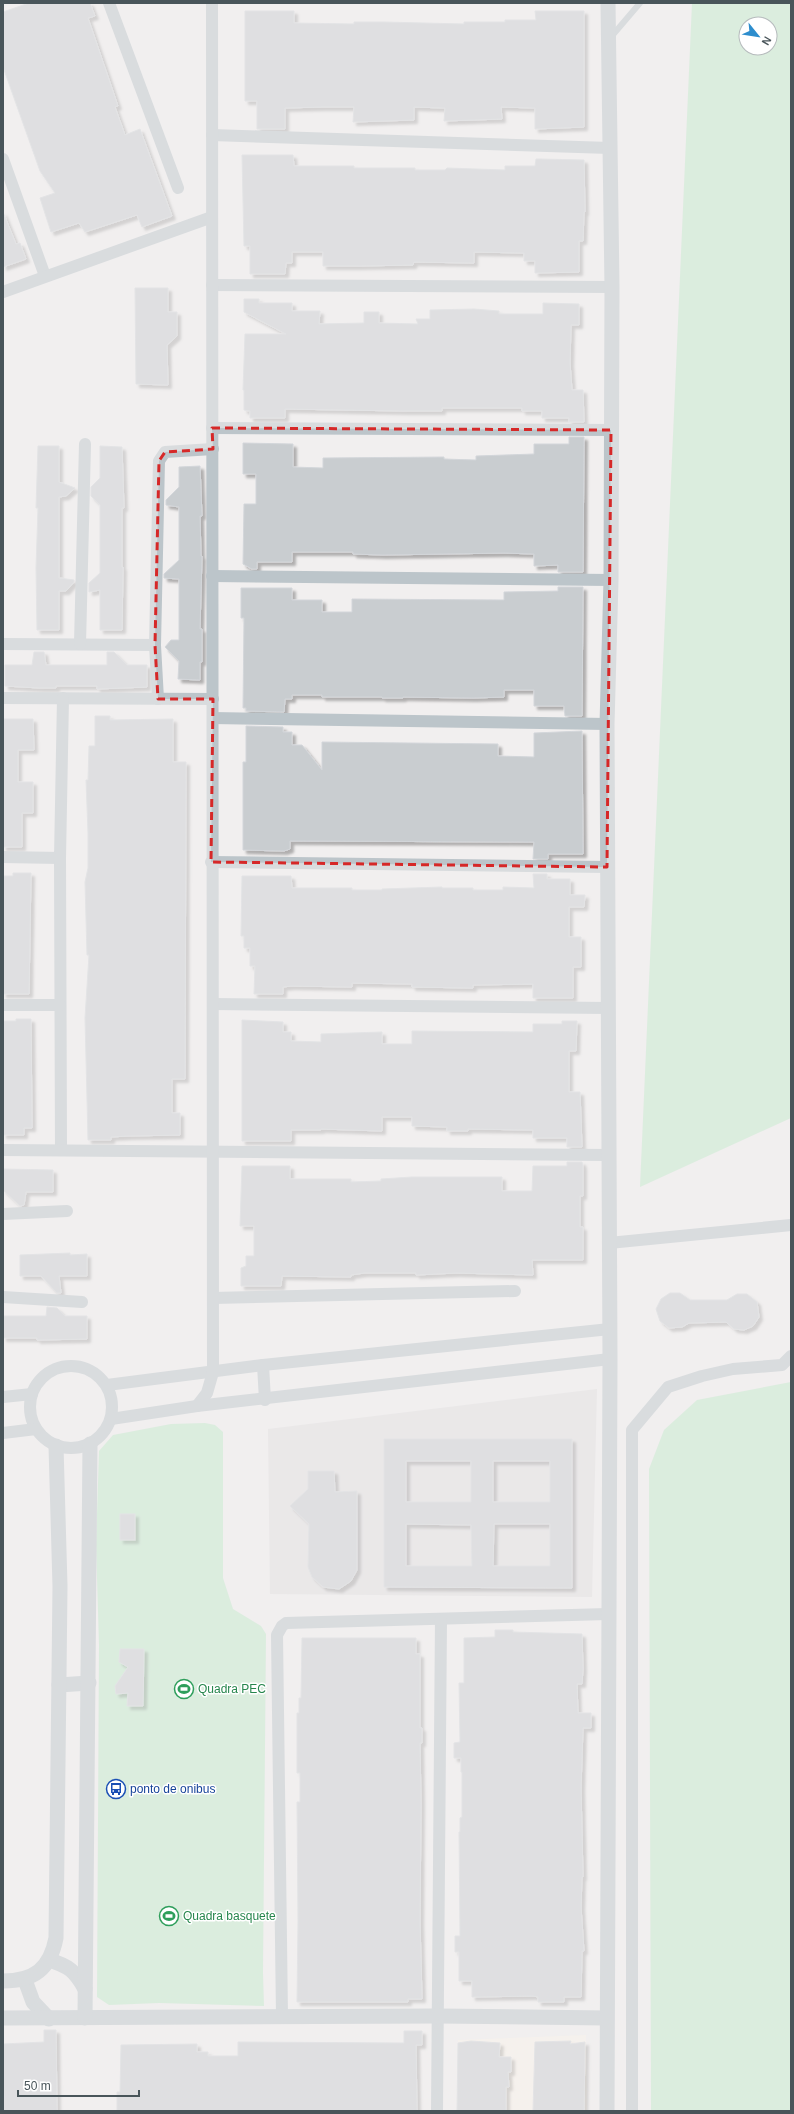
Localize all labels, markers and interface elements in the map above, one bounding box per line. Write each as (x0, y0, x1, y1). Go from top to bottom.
north arrow (738, 16, 778, 56)
text: N (759, 35, 774, 47)
sports icon: Quadra PEC (173, 1678, 195, 1700)
place label: Quadra PEC (198, 1682, 266, 1696)
bus stop icon: ponto de onibus (105, 1778, 127, 1800)
place label: ponto de onibus (130, 1782, 215, 1796)
sports icon: Quadra basquete (158, 1905, 180, 1927)
place label: Quadra basquete (183, 1909, 276, 1923)
scale bar (18, 2072, 139, 2098)
text: 50 m (24, 2079, 51, 2093)

